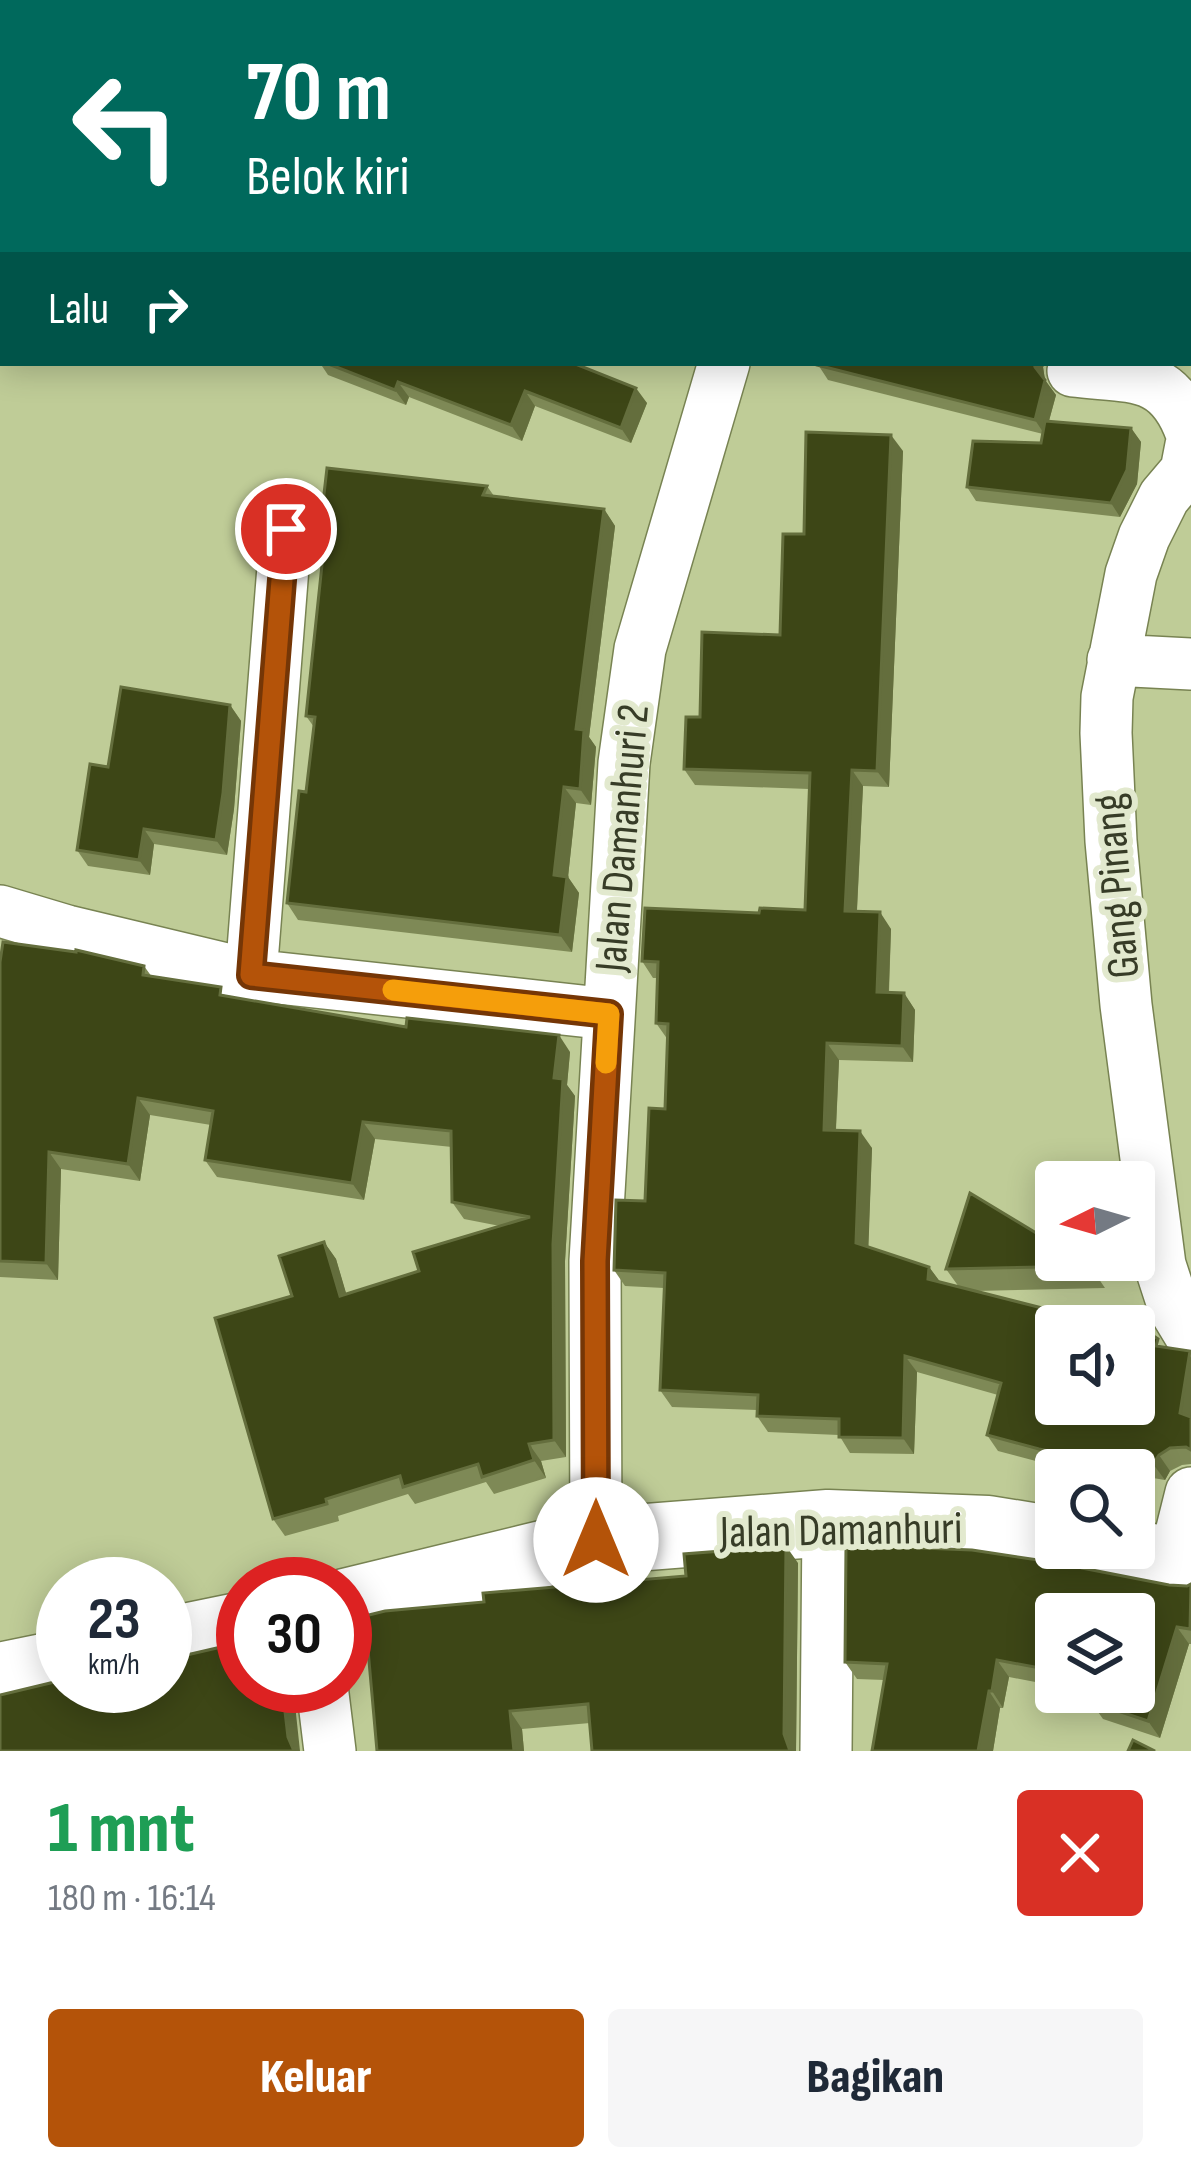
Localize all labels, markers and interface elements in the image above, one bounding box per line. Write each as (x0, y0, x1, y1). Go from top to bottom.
text: 70 m (246, 43, 391, 144)
icon: left (48, 48, 204, 204)
text: Belok kiri (246, 145, 410, 210)
icon: right (133, 276, 199, 342)
text: Lalu (48, 282, 109, 337)
pin (235, 478, 337, 580)
icon: arrive (253, 496, 319, 562)
street label: Jalan Damanhuri 2 (584, 702, 662, 975)
street label: Gang Pinang (1082, 791, 1152, 981)
north arrow (1035, 1161, 1155, 1281)
map controls (1035, 1161, 1155, 1713)
button: sound (1035, 1305, 1155, 1425)
button: search (1035, 1449, 1155, 1569)
position arrow (533, 1477, 659, 1603)
street label: Jalan Damanhuri (718, 1501, 963, 1561)
speed limit sign: 30 (216, 1557, 372, 1713)
text: 23 (87, 1584, 141, 1656)
button: layers (1035, 1593, 1155, 1713)
text: km/h (88, 1647, 140, 1683)
text: 1 mnt (48, 1786, 195, 1873)
button: close (1017, 1790, 1143, 1916)
text: 180 m · 16:14 (48, 1875, 216, 1922)
button: Keluar (48, 2009, 584, 2147)
button: Bagikan (608, 2009, 1143, 2147)

